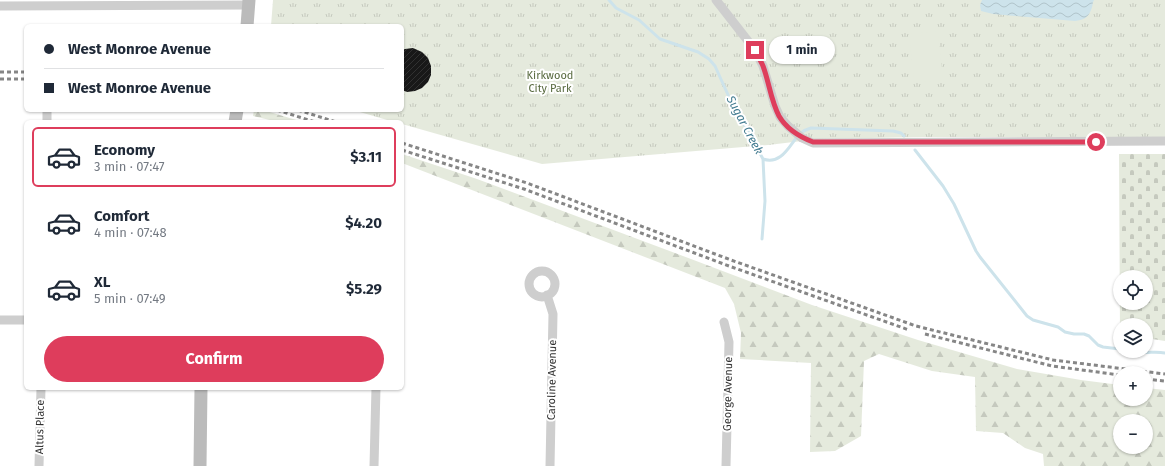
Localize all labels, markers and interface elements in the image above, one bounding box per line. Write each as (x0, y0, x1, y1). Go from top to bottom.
callout: 1 min (769, 36, 835, 64)
text: West Monroe Avenue (68, 40, 211, 58)
route end (746, 41, 764, 59)
text: 1 min (786, 42, 818, 57)
park label: Kirkwood City Park (527, 69, 573, 95)
text: West Monroe Avenue (68, 79, 211, 97)
water label: Sugar Creek (723, 92, 767, 157)
route start (1087, 133, 1105, 151)
icon: car (46, 139, 82, 175)
text: Economy (94, 141, 155, 159)
text: $3.11 (350, 148, 382, 166)
text: 3 min · 07:47 (94, 159, 165, 174)
icon: car (46, 205, 82, 241)
text: Comfort (94, 207, 150, 225)
text: $4.20 (345, 214, 382, 232)
text: 4 min · 07:48 (94, 225, 167, 240)
map controls (1113, 270, 1153, 454)
button: locate (1113, 270, 1153, 310)
icon: car (46, 271, 82, 307)
text: XL (94, 273, 110, 291)
text: $5.29 (346, 280, 382, 298)
text: 5 min · 07:49 (94, 291, 166, 306)
button: layers (1113, 318, 1153, 358)
button: Confirm (44, 336, 384, 382)
street label: Caroline Avenue (545, 340, 559, 420)
street label: George Avenue (721, 357, 735, 431)
button: + (1113, 366, 1153, 406)
street label: Altus Place (33, 400, 47, 454)
button: − (1113, 414, 1153, 454)

